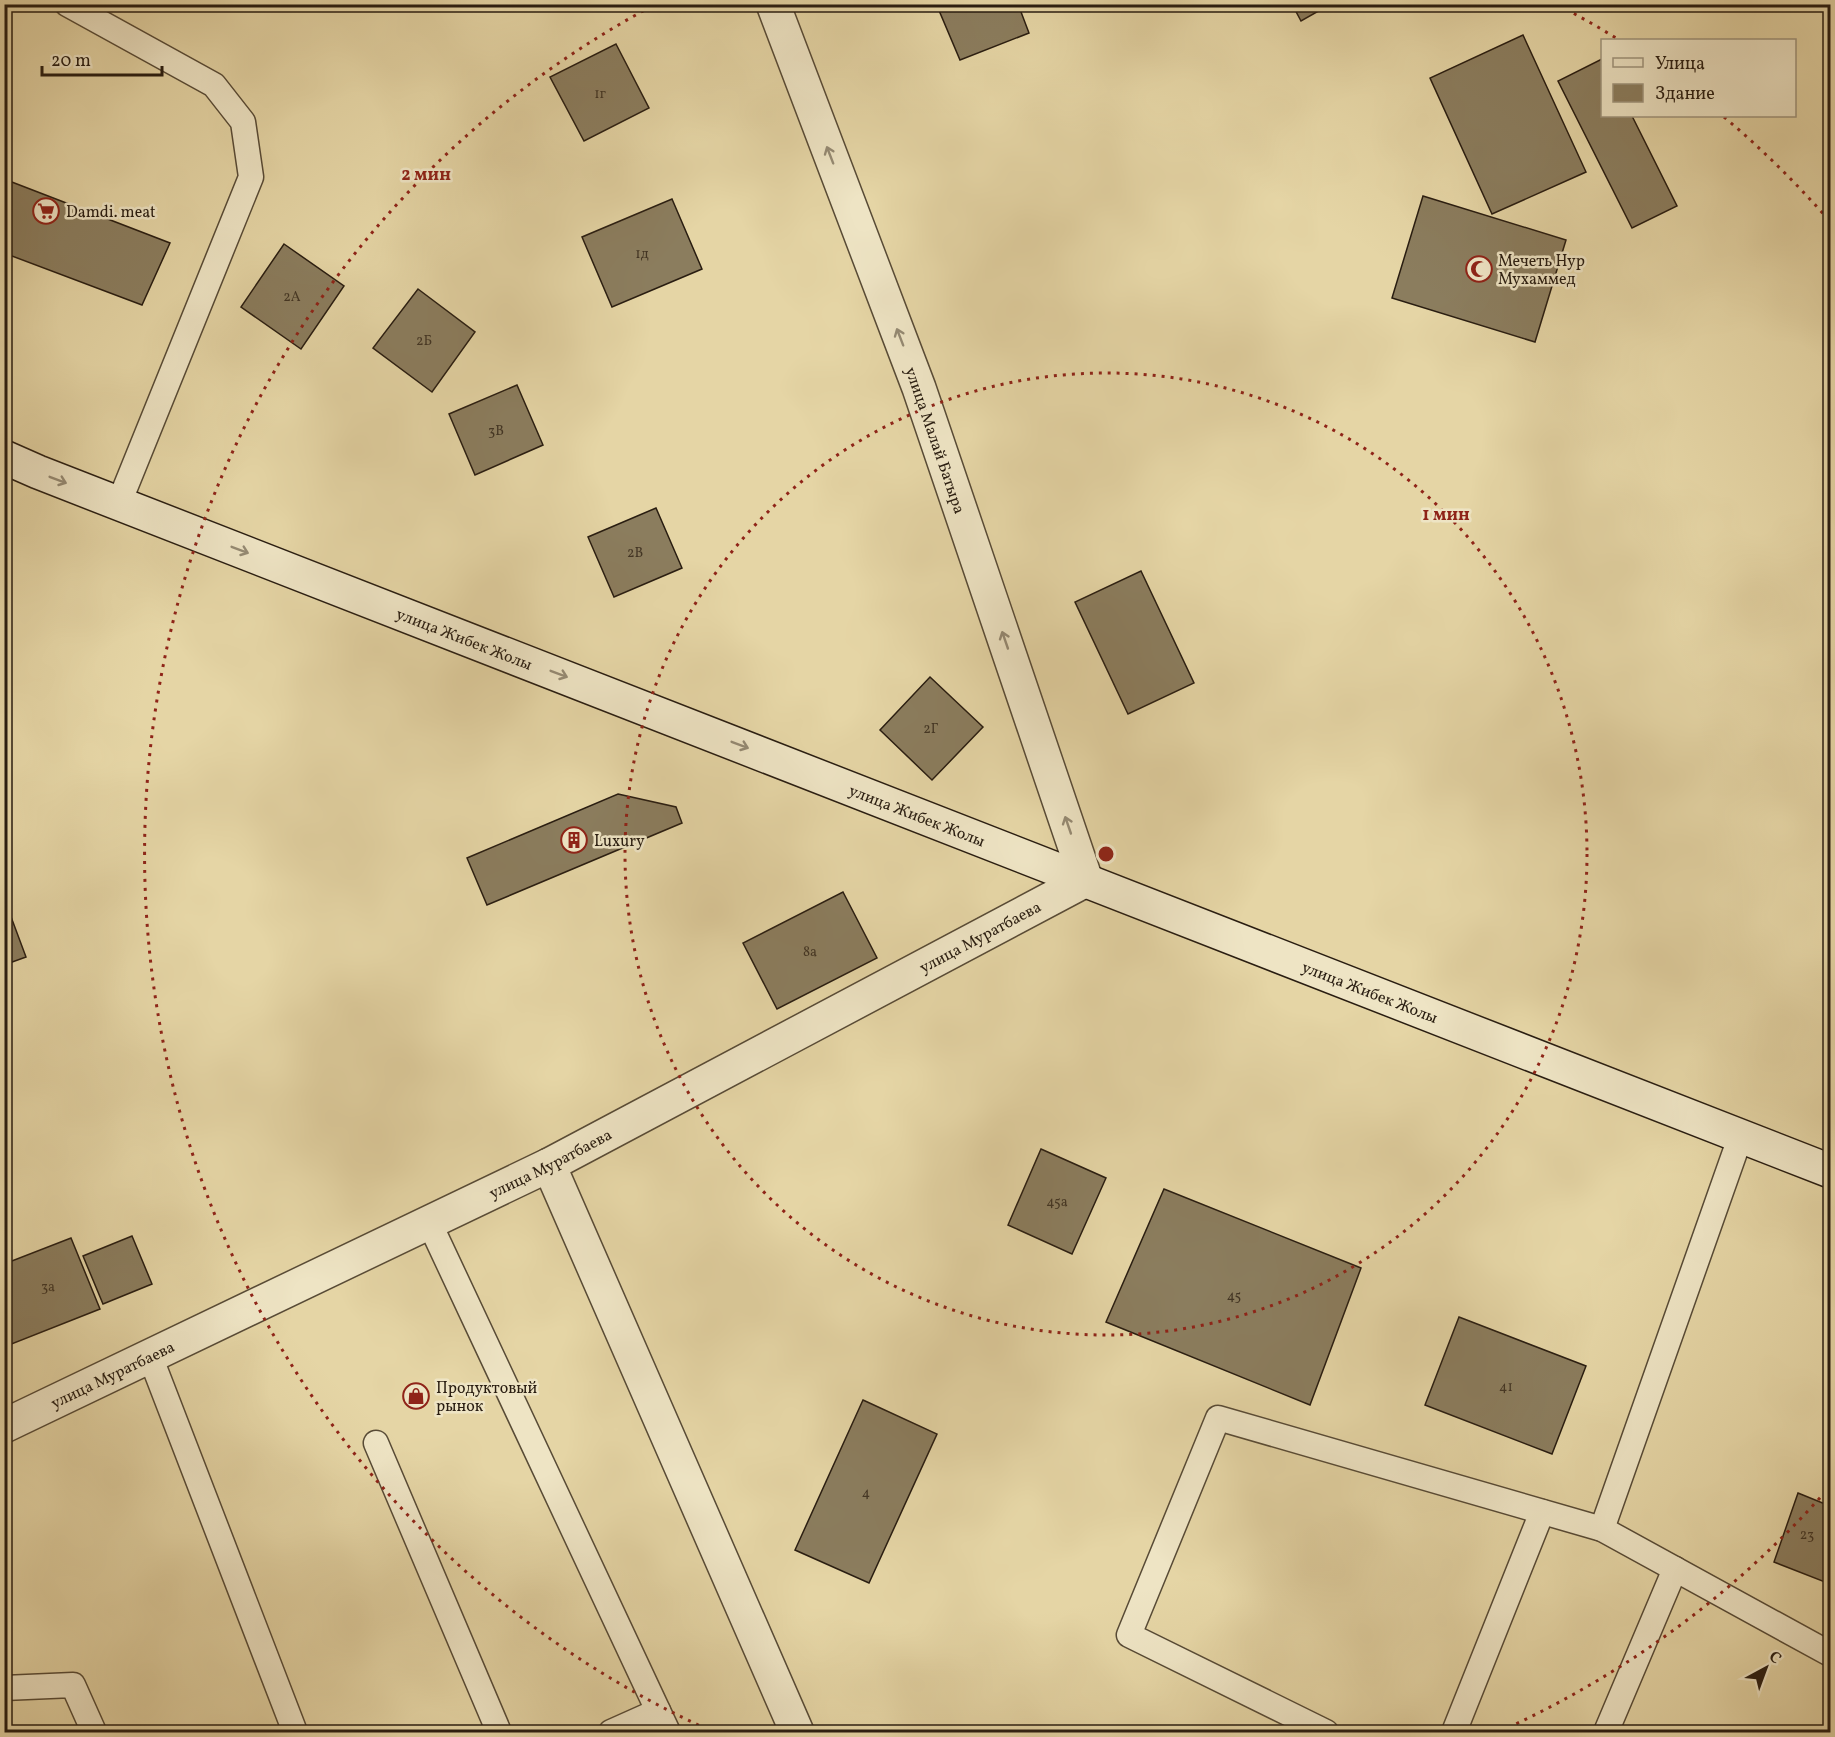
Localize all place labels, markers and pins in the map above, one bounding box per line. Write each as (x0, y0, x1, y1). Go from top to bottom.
supermarket icon: Damdi. meat (31, 196, 61, 226)
place label: Damdi. meat (66, 202, 156, 224)
place label: Мечеть Нур Мухаммед (1498, 251, 1585, 291)
mosque icon: Мечеть Нур Мухаммед (1464, 254, 1494, 284)
building icon: Luxury (559, 825, 589, 855)
place label: Luxury (594, 831, 645, 853)
centre of rings (1096, 844, 1116, 864)
place label: Продуктовый рынок (436, 1378, 538, 1418)
shop icon: Продуктовый рынок (401, 1381, 431, 1411)

